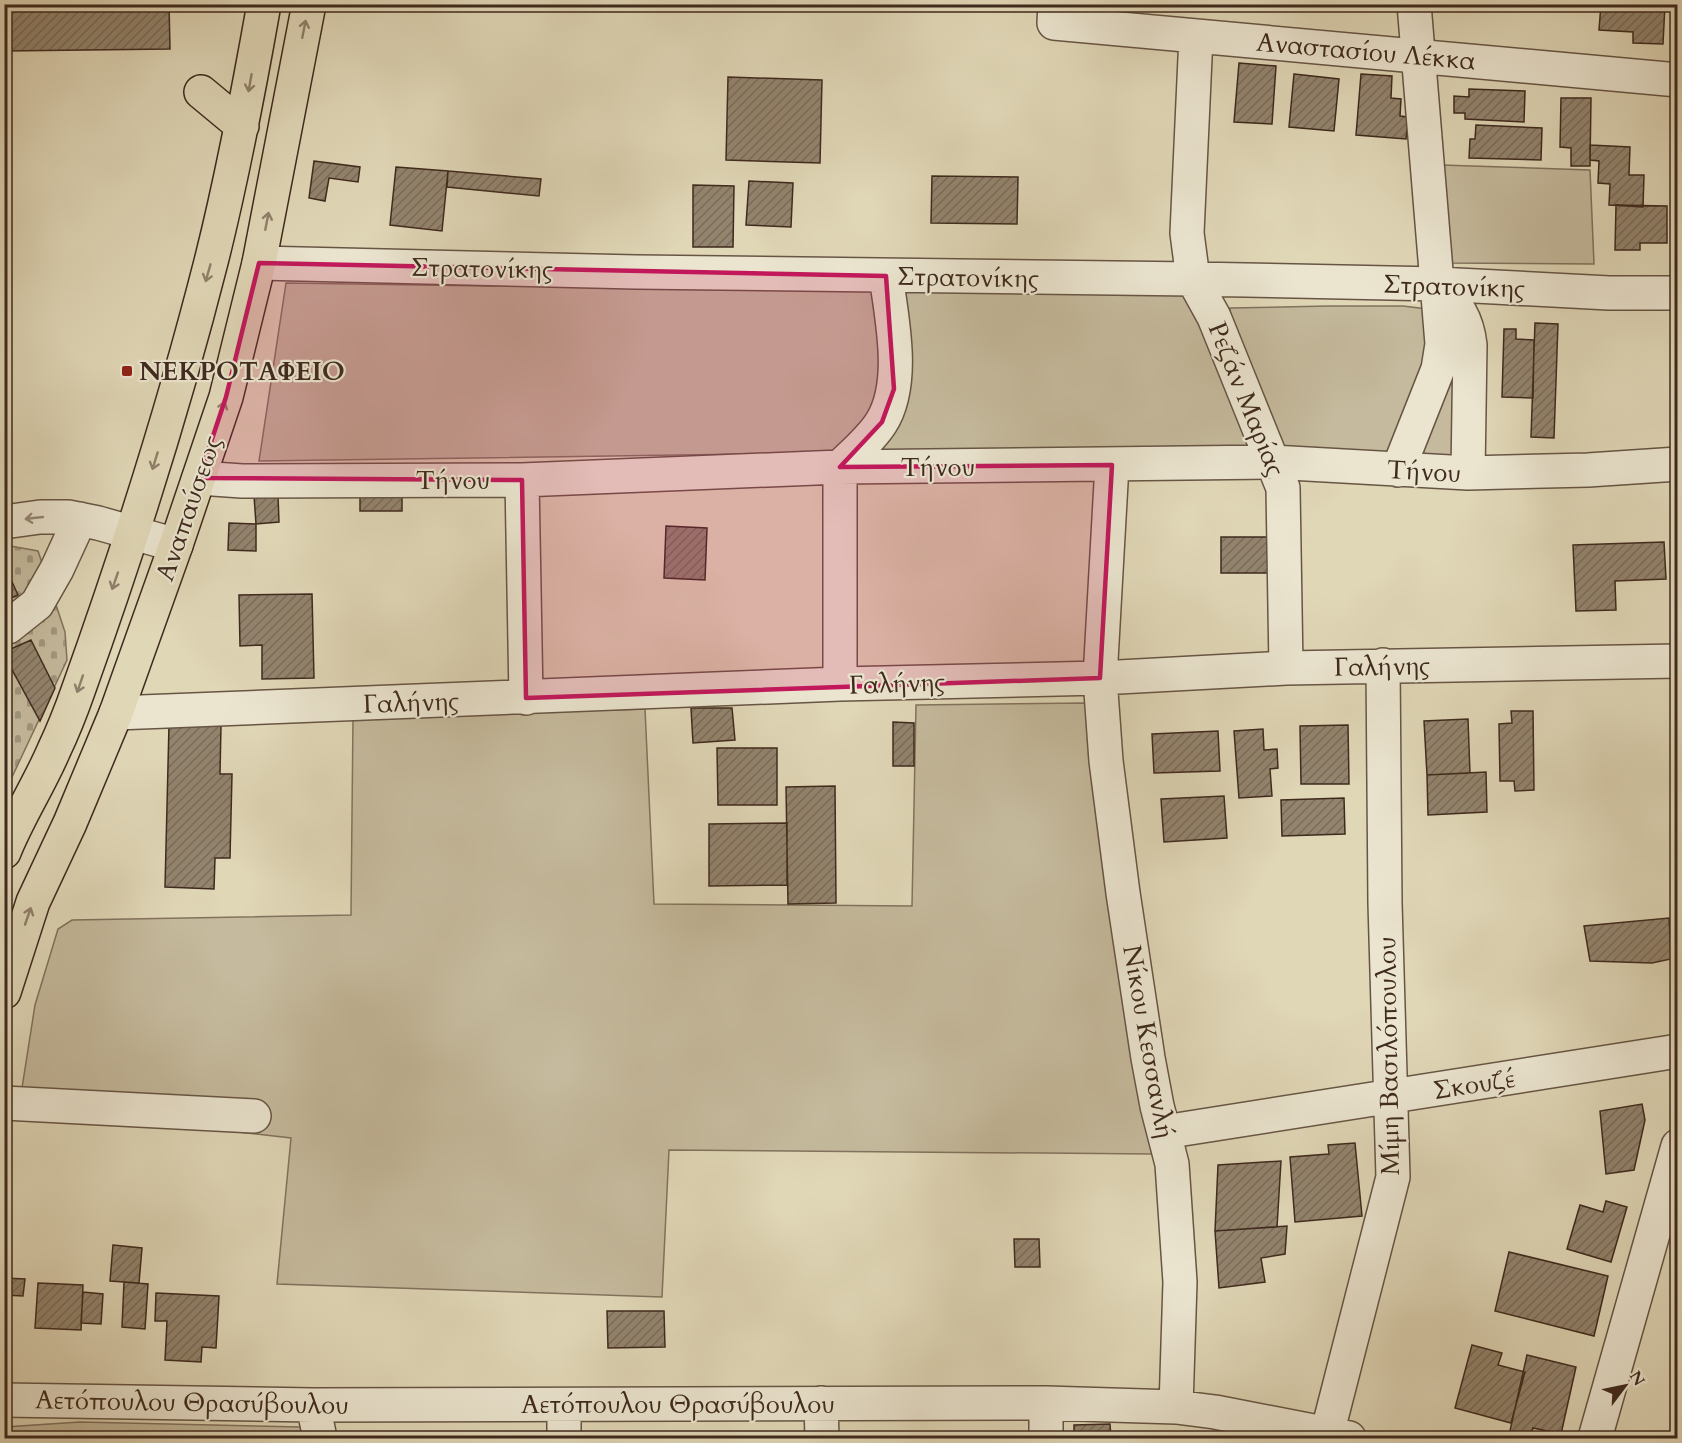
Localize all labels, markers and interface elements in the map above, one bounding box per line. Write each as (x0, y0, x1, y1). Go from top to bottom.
one-way arrow (299, 20, 310, 40)
street label: Αναστασίου Λέκκα (1255, 24, 1477, 79)
one-way arrow (244, 72, 255, 92)
one-way arrow (262, 212, 273, 231)
street label: Στρατονίκης (411, 250, 553, 287)
street label: Στρατονίκης (897, 259, 1039, 296)
one-way arrow (202, 263, 213, 282)
street label: Στρατονίκης (1382, 267, 1526, 306)
street label: Ρεζάν Μαρίας (1200, 317, 1293, 482)
place label: ΝΕΚΡΟΤΑΦΕΙΟ (139, 354, 345, 389)
marker: ΝΕΚΡΟΤΑΦΕΙΟ (120, 364, 134, 378)
one-way arrow (217, 401, 228, 420)
street label: Αναπαύσεως (147, 431, 230, 586)
street label: Τήνου (901, 450, 975, 485)
one-way arrow (149, 451, 160, 470)
street label: Τήνου (1386, 452, 1462, 491)
street label: Τήνου (416, 463, 490, 498)
one-way arrow (25, 513, 45, 524)
one-way arrow (109, 572, 120, 590)
street label: Γαλήνης (1334, 648, 1430, 685)
street label: Γαλήνης (848, 664, 946, 703)
one-way arrow (74, 674, 85, 693)
street label: Γαλήνης (362, 683, 460, 722)
one-way arrow (23, 907, 34, 926)
street label: Μίμη Βασιλόπουλου (1369, 936, 1408, 1176)
street label: Νίκου Κεσσανλή (1114, 942, 1183, 1142)
street label: Σκουζέ (1431, 1061, 1517, 1108)
north arrow (1595, 1356, 1655, 1416)
text: N (1624, 1367, 1650, 1390)
street label: Αετόπουλου Θρασύβουλου (35, 1382, 349, 1423)
street label: Αετόπουλου Θρασύβουλου (521, 1387, 835, 1422)

